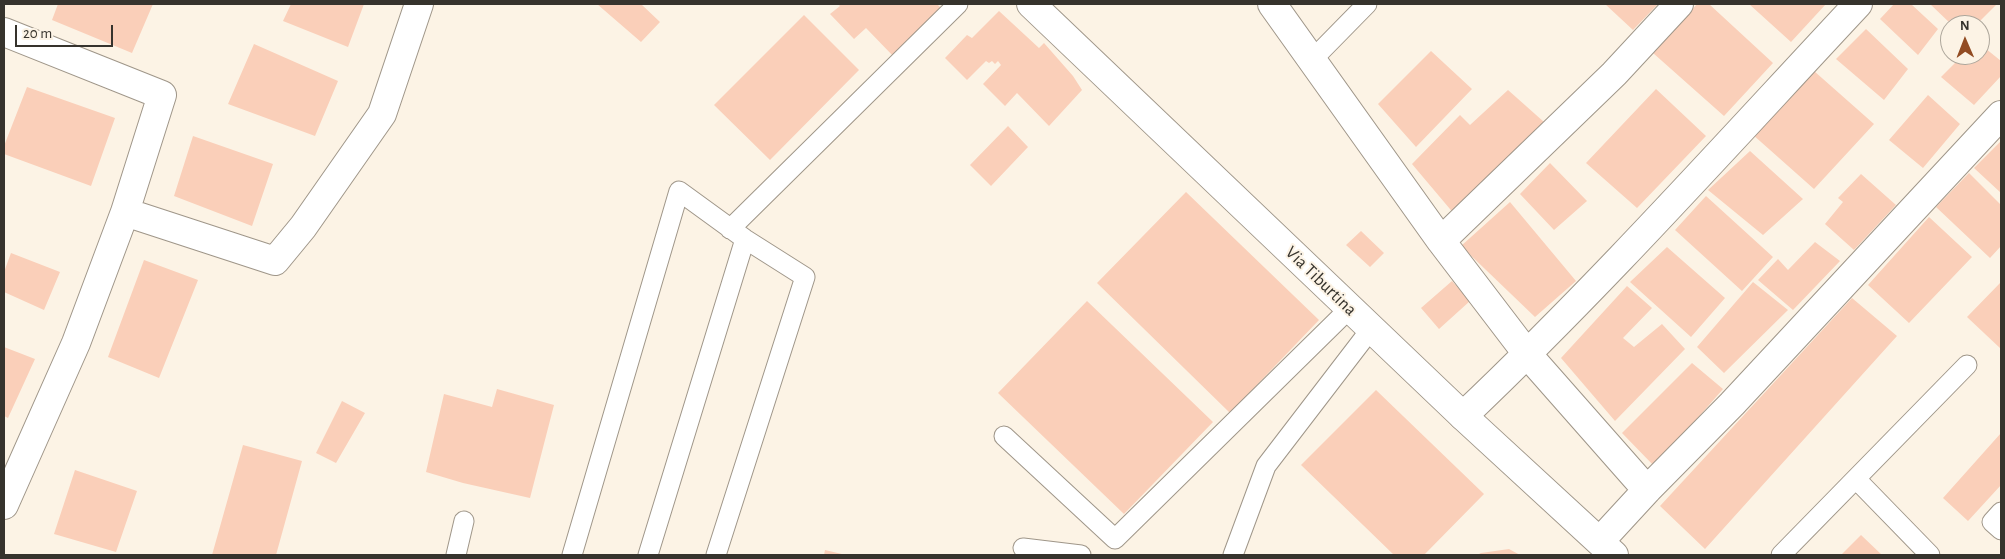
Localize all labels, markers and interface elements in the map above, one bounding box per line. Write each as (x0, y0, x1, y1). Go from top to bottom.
scale bar (18, 15, 115, 47)
north arrow (1940, 15, 1990, 65)
text: N (1960, 19, 1970, 33)
text: 20 m (23, 26, 52, 41)
street label: Via Tiburtina (1281, 242, 1361, 320)

